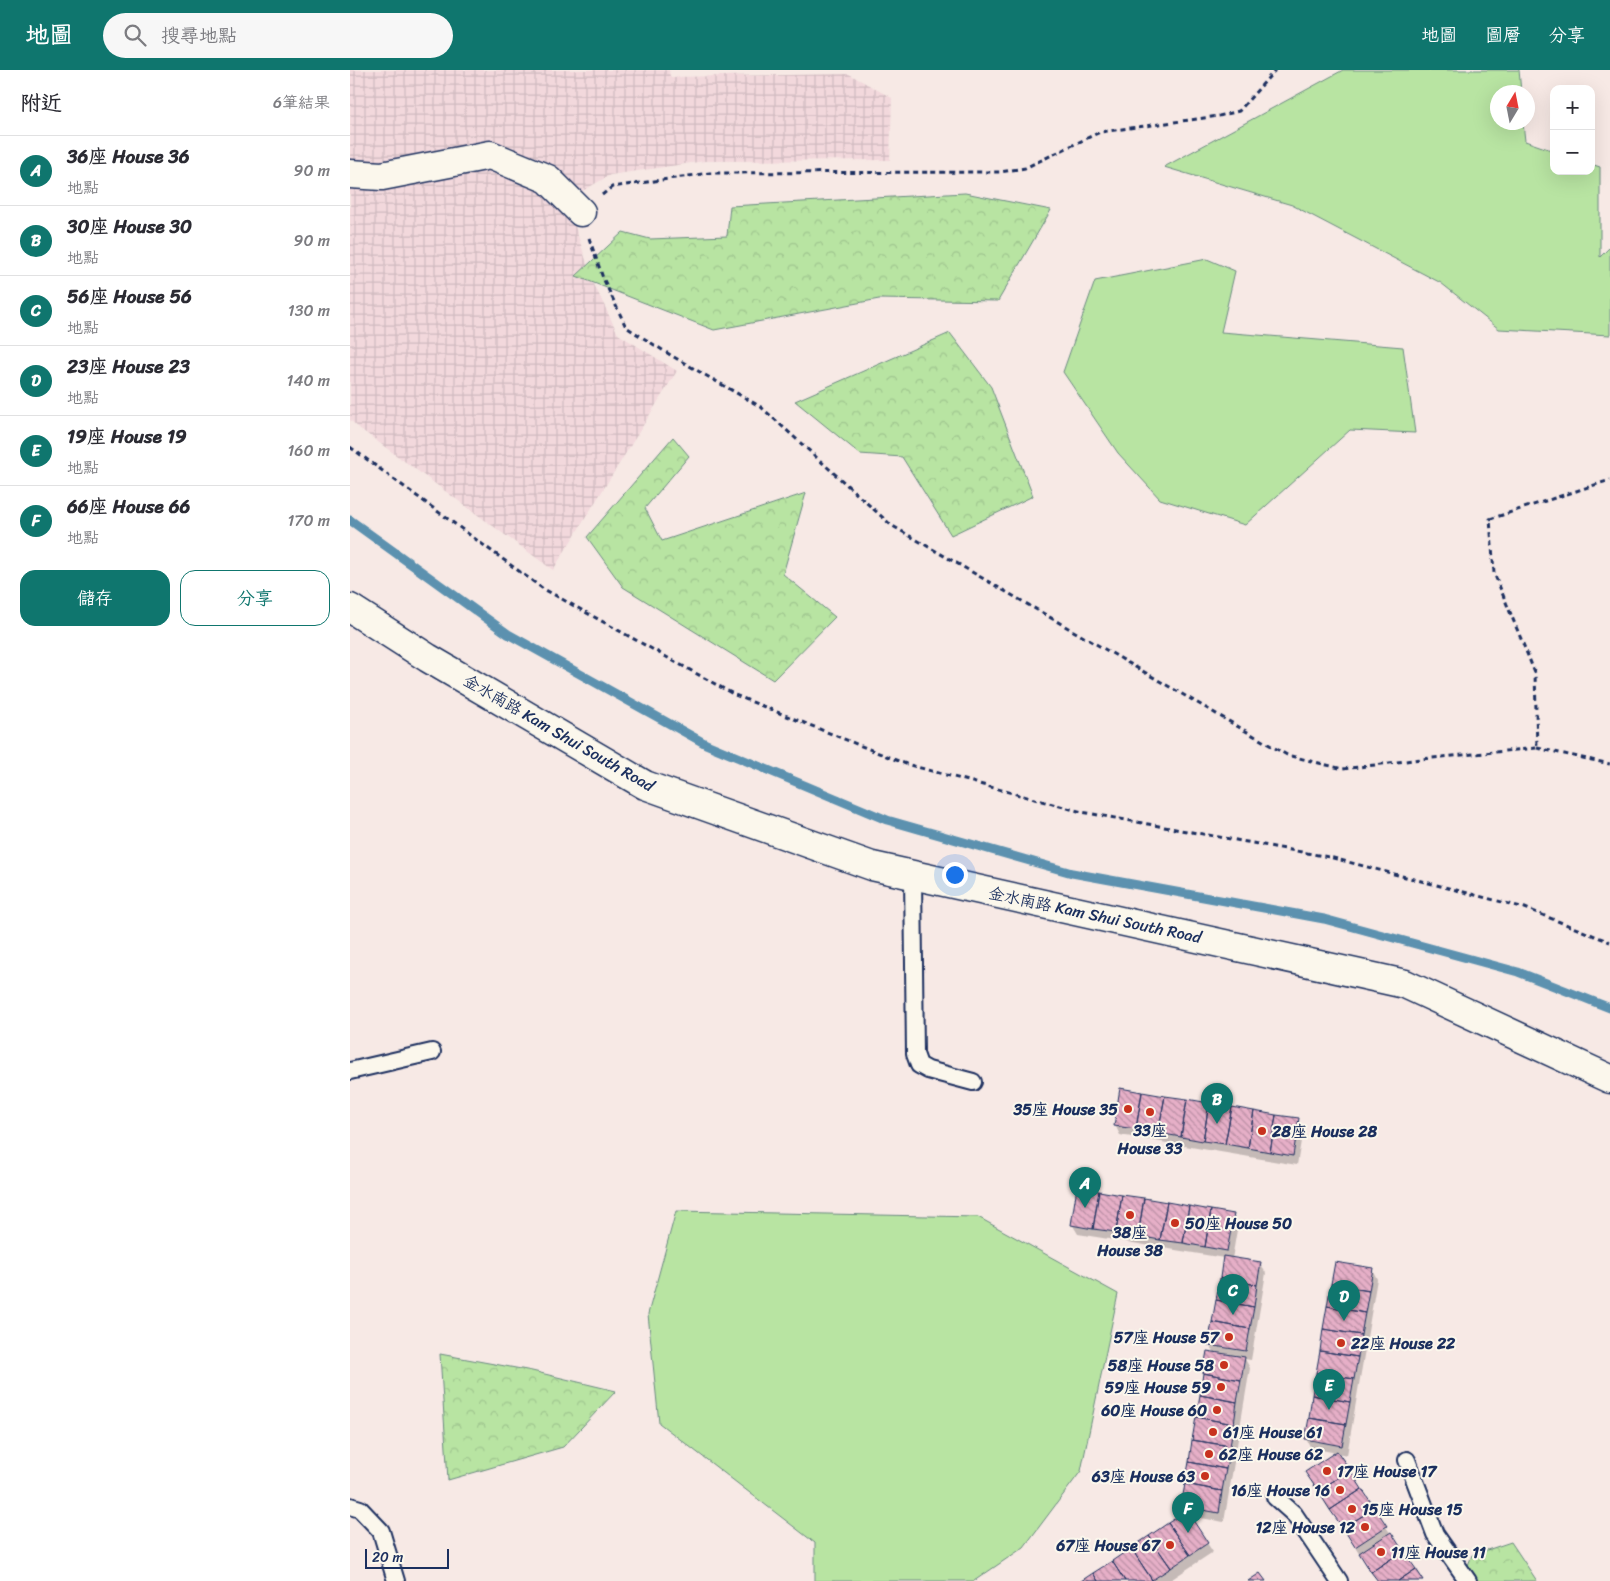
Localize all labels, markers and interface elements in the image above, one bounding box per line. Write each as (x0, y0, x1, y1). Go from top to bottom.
search box (103, 13, 453, 58)
text: 地圖 (25, 14, 73, 56)
text: 搜尋地點 (161, 19, 237, 52)
text: 地圖 (1421, 19, 1457, 51)
text: 圖層 (1485, 19, 1521, 51)
text: 分享 (1549, 19, 1585, 51)
icon: search (121, 21, 149, 49)
text: 附近 (20, 84, 62, 122)
north arrow (1490, 85, 1535, 130)
map controls (1550, 85, 1595, 175)
button: + (1550, 85, 1595, 130)
text: 6筆結果 (273, 88, 330, 117)
button: − (1550, 130, 1595, 175)
text: 36座 House 36 (67, 140, 190, 173)
text: A (31, 156, 41, 185)
text: 90 m (294, 156, 330, 185)
text: 地點 (67, 173, 99, 202)
text: 30座 House 30 (67, 210, 192, 243)
text: B (31, 226, 41, 255)
text: 90 m (294, 226, 330, 255)
text: 地點 (67, 243, 99, 272)
text: 56座 House 56 (67, 280, 192, 313)
text: C (31, 296, 41, 325)
text: 130 m (288, 296, 330, 325)
text: 地點 (67, 313, 99, 342)
text: 23座 House 23 (67, 350, 190, 383)
text: D (31, 366, 41, 395)
text: 140 m (287, 366, 330, 395)
text: 地點 (67, 383, 99, 412)
text: 19座 House 19 (67, 420, 187, 453)
text: E (32, 436, 40, 465)
text: 160 m (287, 436, 330, 465)
text: 地點 (67, 453, 99, 482)
text: 66座 House 66 (67, 490, 190, 523)
text: F (32, 506, 40, 535)
text: 170 m (287, 506, 330, 535)
text: 地點 (67, 523, 99, 552)
button: 儲存 (20, 570, 170, 626)
button: 分享 (180, 570, 330, 626)
street label: 金水南路 Kam Shui South Road (458, 666, 661, 801)
your location (942, 862, 968, 888)
street label: 金水南路 Kam Shui South Road (986, 878, 1206, 952)
pin: B (1201, 1083, 1233, 1124)
place label: 35座 House 35 (1012, 1095, 1118, 1124)
marker: 35座 House 35 (1122, 1103, 1134, 1115)
marker: 33座 House 33 (1144, 1106, 1156, 1118)
place label: 33座 House 33 (1117, 1116, 1183, 1163)
place label: 28座 House 28 (1271, 1117, 1378, 1146)
marker: 28座 House 28 (1256, 1125, 1268, 1137)
pin: A (1069, 1167, 1101, 1208)
marker: 38座 House 38 (1124, 1209, 1136, 1221)
place label: 50座 House 50 (1185, 1209, 1292, 1238)
marker: 50座 House 50 (1169, 1217, 1181, 1229)
place label: 38座 House 38 (1096, 1218, 1163, 1265)
pin: C (1217, 1274, 1249, 1315)
pin: D (1328, 1280, 1360, 1321)
place label: 57座 House 57 (1114, 1323, 1221, 1352)
place label: 22座 House 22 (1350, 1329, 1456, 1358)
marker: 57座 House 57 (1223, 1331, 1235, 1343)
marker: 22座 House 22 (1335, 1337, 1347, 1349)
place label: 58座 House 58 (1108, 1351, 1214, 1380)
marker: 58座 House 58 (1218, 1359, 1230, 1371)
pin: E (1313, 1369, 1345, 1410)
place label: 59座 House 59 (1104, 1373, 1211, 1402)
marker: 59座 House 59 (1215, 1381, 1227, 1393)
place label: 60座 House 60 (1100, 1396, 1207, 1425)
marker: 60座 House 60 (1211, 1404, 1223, 1416)
place label: 61座 House 61 (1222, 1418, 1322, 1447)
marker: 61座 House 61 (1207, 1426, 1219, 1438)
place label: 62座 House 62 (1218, 1440, 1324, 1469)
marker: 62座 House 62 (1203, 1448, 1215, 1460)
place label: 17座 House 17 (1337, 1457, 1438, 1486)
place label: 63座 House 63 (1091, 1462, 1195, 1491)
marker: 17座 House 17 (1321, 1465, 1333, 1477)
marker: 63座 House 63 (1199, 1470, 1211, 1482)
place label: 16座 House 16 (1231, 1476, 1330, 1505)
marker: 16座 House 16 (1334, 1484, 1346, 1496)
pin: F (1172, 1492, 1204, 1533)
place label: 15座 House 15 (1362, 1495, 1463, 1524)
marker: 15座 House 15 (1346, 1503, 1358, 1515)
place label: 12座 House 12 (1255, 1513, 1356, 1542)
marker: 12座 House 12 (1359, 1521, 1371, 1533)
place label: 67座 House 67 (1055, 1531, 1162, 1560)
place label: 11座 House 11 (1391, 1538, 1486, 1567)
marker: 67座 House 67 (1164, 1539, 1176, 1551)
text: 20 m (372, 1545, 403, 1570)
scale bar (365, 1546, 449, 1569)
marker: 11座 House 11 (1375, 1546, 1387, 1558)

